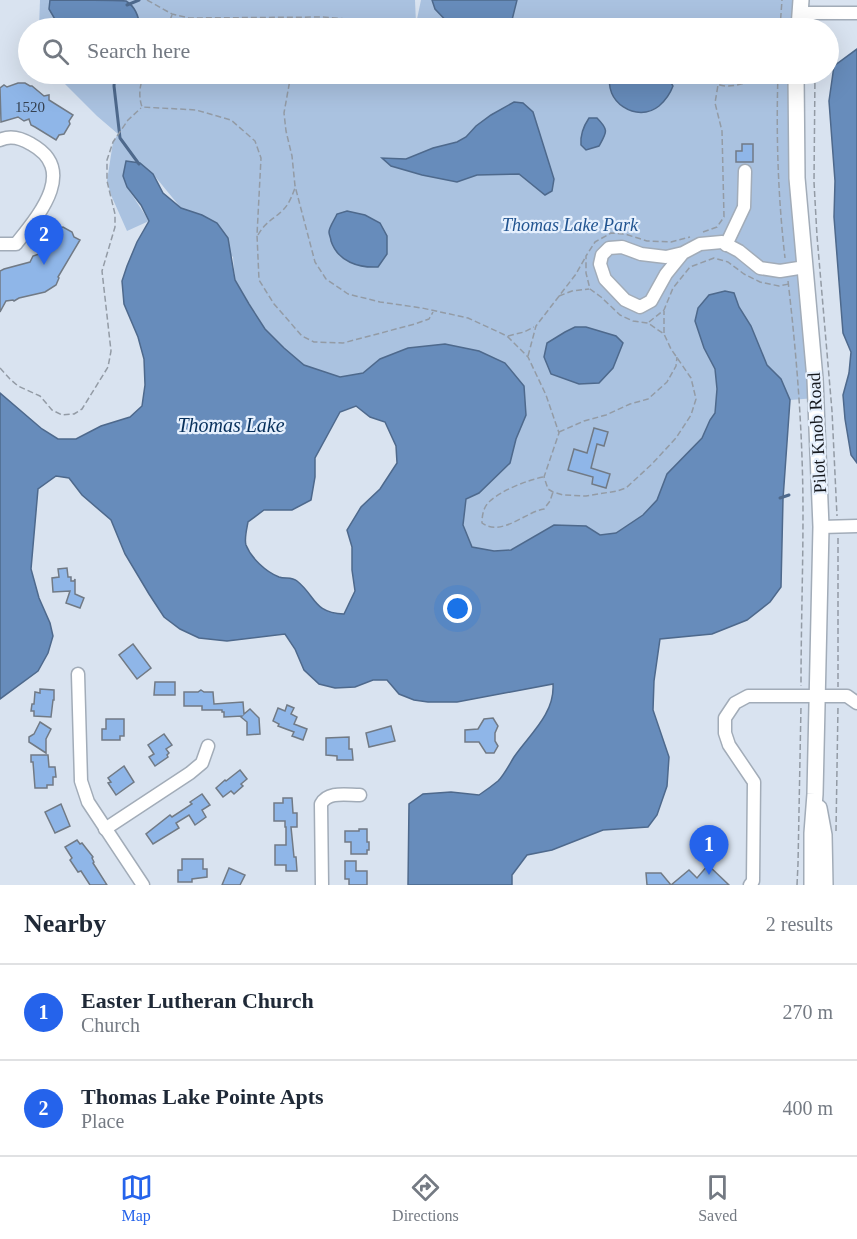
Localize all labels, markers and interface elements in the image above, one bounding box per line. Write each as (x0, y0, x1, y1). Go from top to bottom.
search box (18, 18, 839, 84)
icon: search (39, 35, 72, 68)
text: Search here (87, 38, 190, 63)
house number: 1520 (15, 99, 45, 115)
park label: Thomas Lake Park (502, 215, 639, 235)
pin: 2 (24, 216, 63, 265)
street label: Pilot Knob Road (804, 372, 830, 494)
water label: Thomas Lake (177, 414, 285, 436)
your location (443, 594, 472, 623)
pin: 1 (690, 826, 728, 875)
text: Nearby (24, 909, 106, 938)
text: 2 results (766, 913, 833, 935)
text: Easter Lutheran Church (81, 988, 314, 1013)
text: 1 (39, 1001, 49, 1023)
text: 270 m (782, 1001, 833, 1023)
text: Church (81, 1014, 140, 1036)
text: Thomas Lake Pointe Apts (81, 1084, 324, 1109)
text: 2 (39, 1097, 49, 1119)
text: 400 m (782, 1097, 833, 1119)
text: Place (81, 1110, 124, 1132)
tab: Map (120, 1171, 153, 1225)
tab: Directions (392, 1171, 459, 1225)
tab: Saved (698, 1171, 737, 1225)

